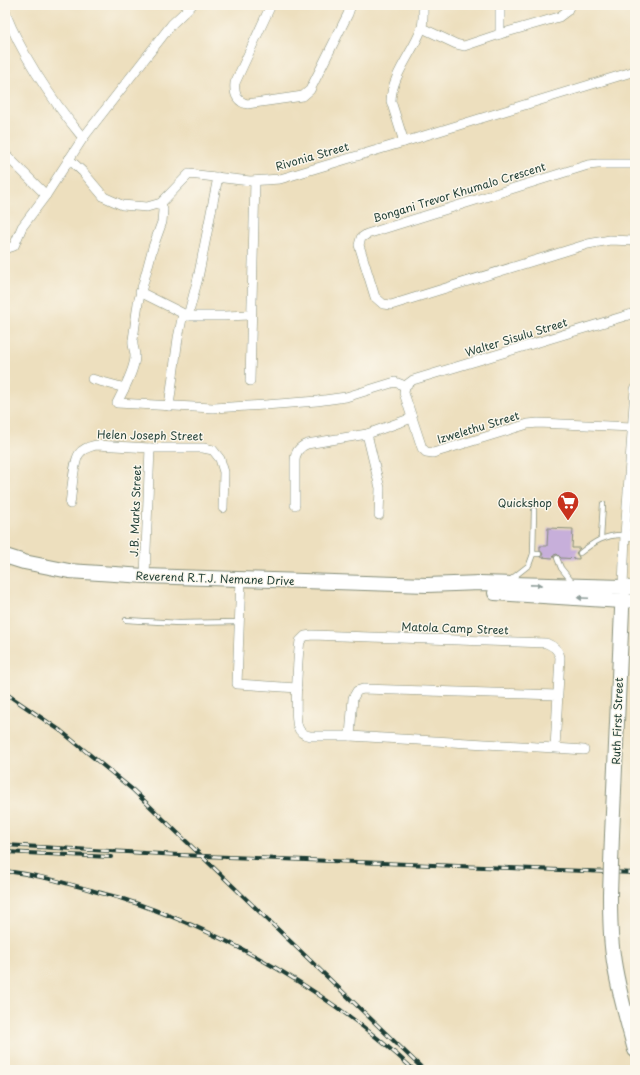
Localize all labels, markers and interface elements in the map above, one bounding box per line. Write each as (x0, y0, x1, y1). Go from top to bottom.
street label: Rivonia Street (273, 137, 351, 175)
street label: Bongani Trevor Khumalo Crescent (371, 157, 548, 226)
street label: Walter Sisulu Street (463, 313, 570, 361)
street label: Izwelethu Street (435, 406, 522, 448)
street label: Helen Joseph Street (97, 426, 203, 444)
street label: J.B. Marks Street (125, 464, 145, 557)
supermarket icon: Quickshop (555, 489, 581, 522)
place label: Quickshop (498, 494, 552, 511)
street label: Reverend R.T.J. Nemane Drive (135, 567, 295, 589)
one-way arrow (530, 582, 543, 588)
one-way arrow (577, 595, 589, 602)
street label: Matola Camp Street (401, 618, 509, 638)
street label: Ruth First Street (607, 677, 627, 765)

